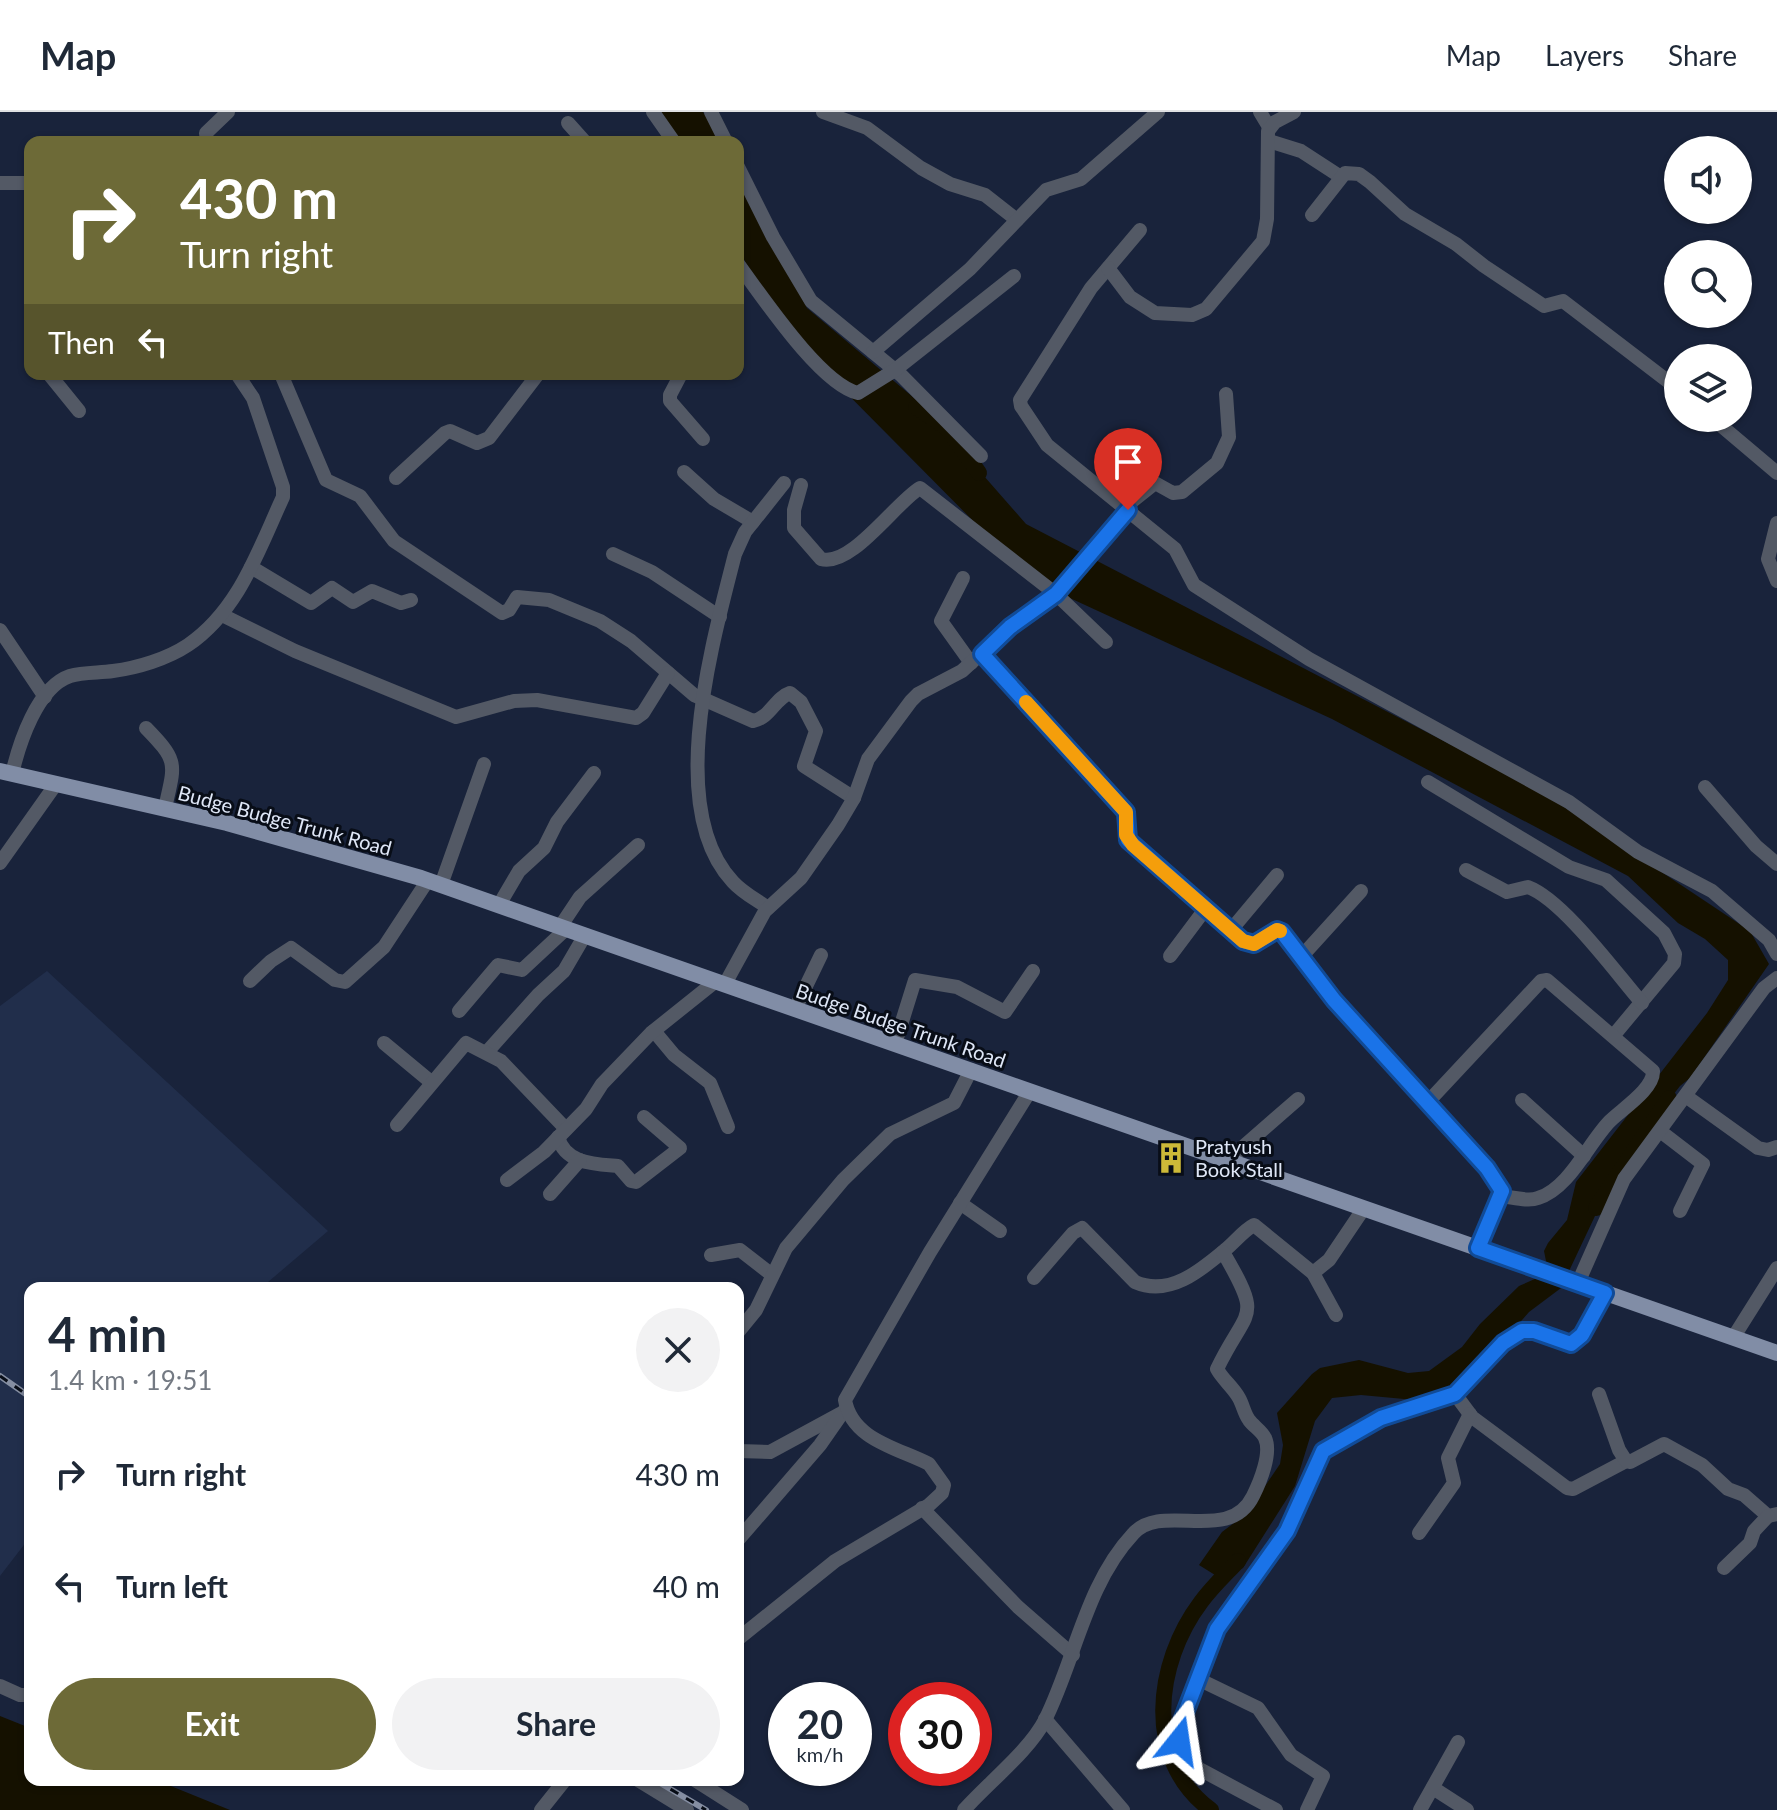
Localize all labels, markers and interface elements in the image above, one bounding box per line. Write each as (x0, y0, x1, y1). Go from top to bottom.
text: Map (40, 32, 116, 78)
text: Map (1446, 38, 1501, 72)
text: Layers (1545, 38, 1624, 72)
text: Share (1668, 38, 1737, 72)
map controls (1664, 136, 1752, 432)
button: sound (1664, 136, 1752, 224)
text: 430 m (180, 164, 338, 231)
icon: right (48, 168, 152, 272)
text: Turn right (180, 232, 333, 276)
button: search (1664, 240, 1752, 328)
icon: left (131, 320, 175, 364)
text: Then (48, 324, 115, 360)
button: layers (1664, 344, 1752, 432)
pin (1094, 428, 1162, 510)
icon: arrive (1106, 440, 1150, 484)
street label: Budge Budge Trunk Road (176, 780, 394, 860)
street label: Budge Budge Trunk Road (793, 978, 1009, 1072)
place label: Pratyush Book Stall (1195, 1134, 1283, 1181)
building icon: Pratyush Book Stall (1154, 1141, 1188, 1175)
text: 4 min (48, 1305, 167, 1362)
button: close (636, 1308, 720, 1392)
text: 1.4 km · 19:51 (48, 1364, 212, 1396)
icon: right (48, 1452, 92, 1496)
text: Turn right (116, 1456, 246, 1492)
text: 430 m (635, 1456, 720, 1492)
icon: left (48, 1564, 92, 1608)
text: Turn left (116, 1568, 228, 1604)
text: 40 m (653, 1568, 720, 1604)
button: Exit (48, 1678, 376, 1770)
button: Share (392, 1678, 720, 1770)
speed limit sign: 30 (888, 1682, 992, 1786)
position arrow (1137, 1699, 1221, 1783)
text: 20 (797, 1700, 843, 1748)
text: km/h (797, 1742, 843, 1766)

